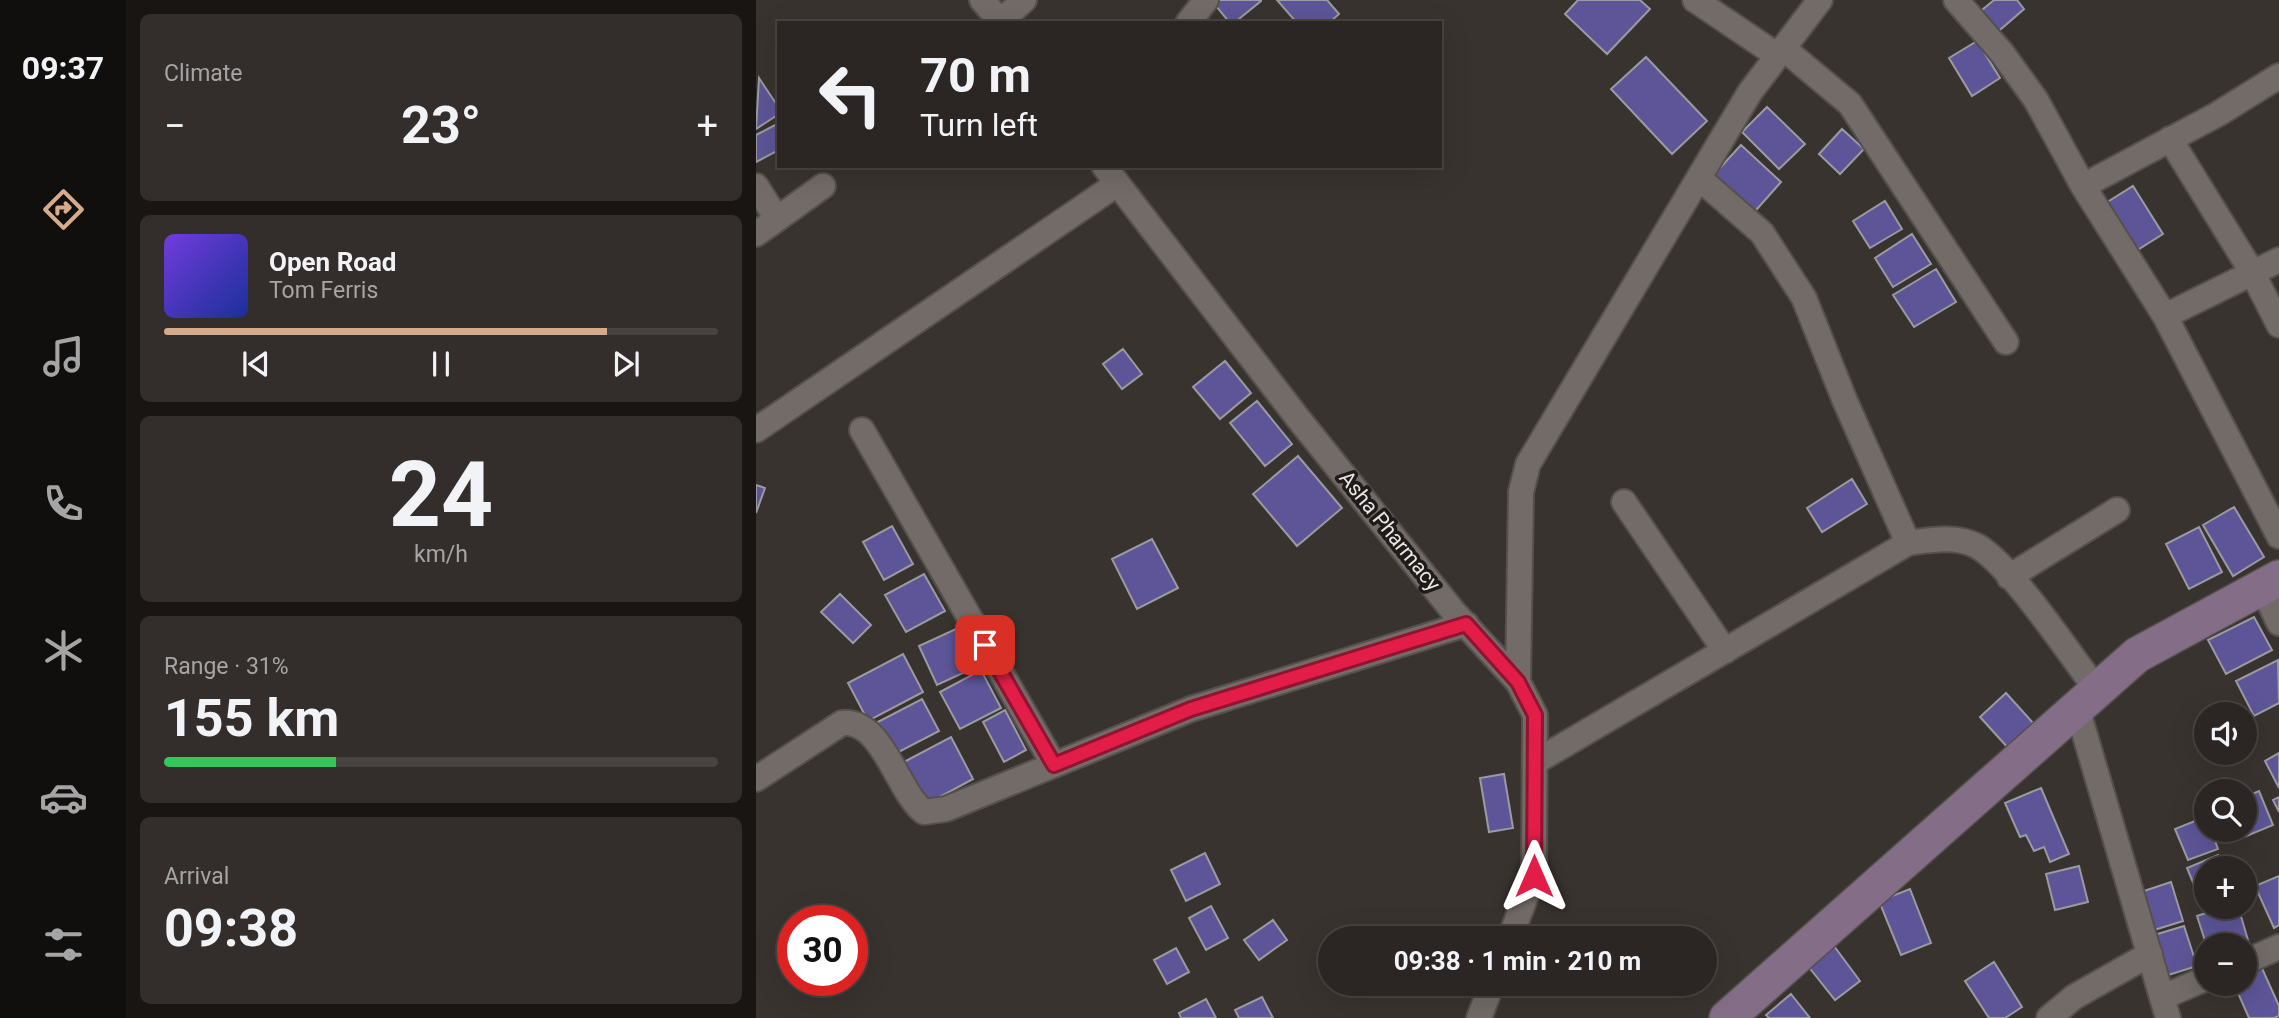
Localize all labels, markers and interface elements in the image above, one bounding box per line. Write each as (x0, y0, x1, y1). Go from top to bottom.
text: 70 m (920, 47, 1031, 104)
text: 09:37 (22, 49, 104, 87)
icon: left (805, 49, 896, 140)
text: Climate (164, 60, 243, 87)
text: 23° (401, 95, 481, 156)
text: − (164, 104, 186, 148)
text: + (696, 104, 718, 148)
text: Turn left (920, 106, 1038, 144)
icon: directions (39, 185, 88, 234)
text: Open Road (269, 247, 397, 277)
text: Tom Ferris (269, 277, 378, 304)
icon: music (39, 332, 88, 381)
icon: previous (237, 345, 275, 383)
icon: pause (422, 345, 460, 383)
icon: next (607, 345, 645, 383)
text: 24 (389, 442, 493, 548)
street label: Asha Pharmacy (1334, 466, 1446, 596)
icon: phone (39, 479, 88, 528)
text: km/h (414, 541, 468, 568)
pin (955, 615, 1015, 675)
icon: climate (39, 626, 88, 675)
icon: arrive (966, 626, 1004, 664)
text: Range · 31% (164, 653, 289, 680)
text: 155 km (164, 688, 339, 749)
map controls (2194, 702, 2257, 996)
button: sound (2194, 702, 2257, 765)
icon: car (39, 773, 88, 822)
button: search (2194, 779, 2257, 842)
position arrow (1497, 839, 1571, 913)
button: + (2194, 856, 2257, 919)
text: Arrival (164, 863, 229, 890)
text: 09:38 (164, 898, 298, 959)
speed limit sign: 30 (777, 905, 868, 996)
icon: filters (39, 920, 88, 969)
button: − (2194, 933, 2257, 996)
text: 09:38 · 1 min · 210 m (1394, 946, 1641, 976)

